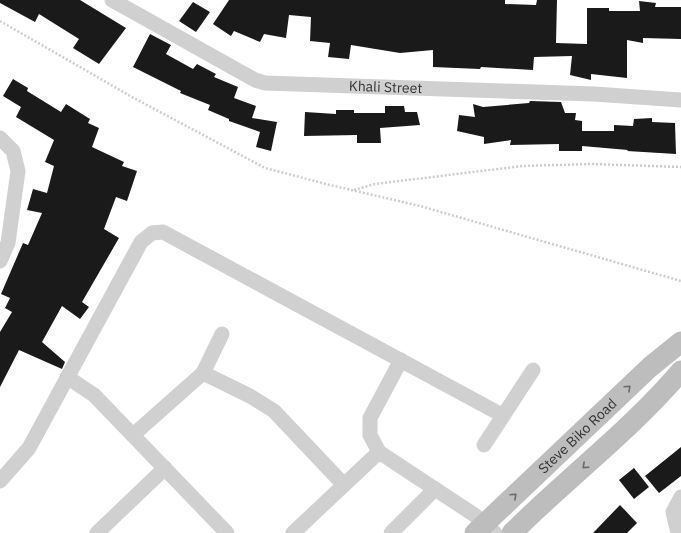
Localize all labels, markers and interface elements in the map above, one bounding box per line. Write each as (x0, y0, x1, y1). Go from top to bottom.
street label: Khali Street (349, 77, 423, 97)
one-way arrow (623, 385, 631, 393)
street label: Steve Biko Road (534, 395, 620, 477)
one-way arrow (582, 461, 590, 468)
one-way arrow (509, 494, 517, 501)

